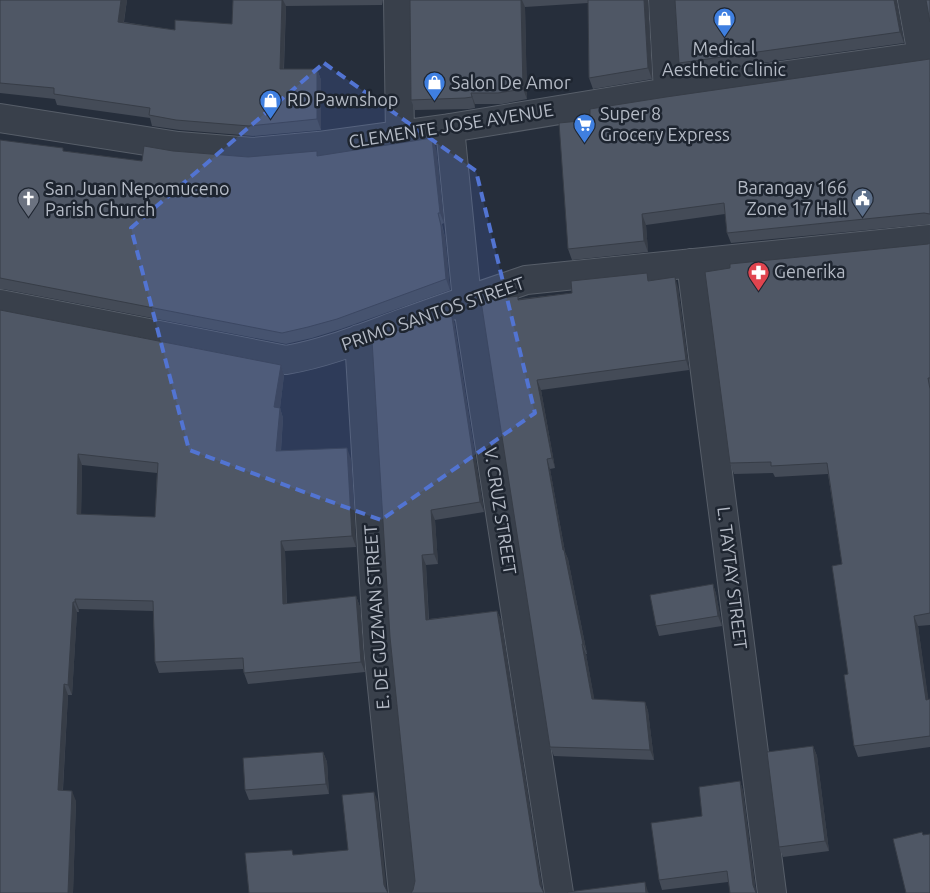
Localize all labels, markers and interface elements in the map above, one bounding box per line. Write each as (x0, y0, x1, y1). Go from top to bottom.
shop icon: Medical Aesthetic Clinic (712, 7, 736, 38)
place label: Medical Aesthetic Clinic (662, 38, 786, 79)
shop icon: Salon De Amor (423, 71, 447, 102)
place label: Salon De Amor (451, 72, 571, 92)
shop icon: RD Pawnshop (259, 88, 283, 119)
place label: RD Pawnshop (287, 89, 398, 109)
street label: CLEMENTE JOSE AVENUE (347, 99, 555, 151)
place label: Super 8 Grocery Express (600, 103, 730, 144)
supermarket icon: Super 8 Grocery Express (572, 112, 596, 143)
place label: Barangay 166 Zone 17 Hall (737, 177, 847, 218)
place label: San Juan Nepomuceno Parish Church (45, 178, 230, 219)
public building icon: Barangay 166 Zone 17 Hall (851, 186, 875, 217)
church icon: San Juan Nepomuceno Parish Church (17, 187, 41, 218)
pharmacy icon: Generika (746, 260, 770, 291)
place label: Generika (774, 261, 846, 281)
street label: PRIMO SANTOS STREET (338, 272, 527, 354)
street label: V. CRUZ STREET (481, 446, 521, 576)
street label: L. TAYTAY STREET (714, 505, 752, 650)
street label: E. DE GUZMAN STREET (360, 524, 392, 710)

